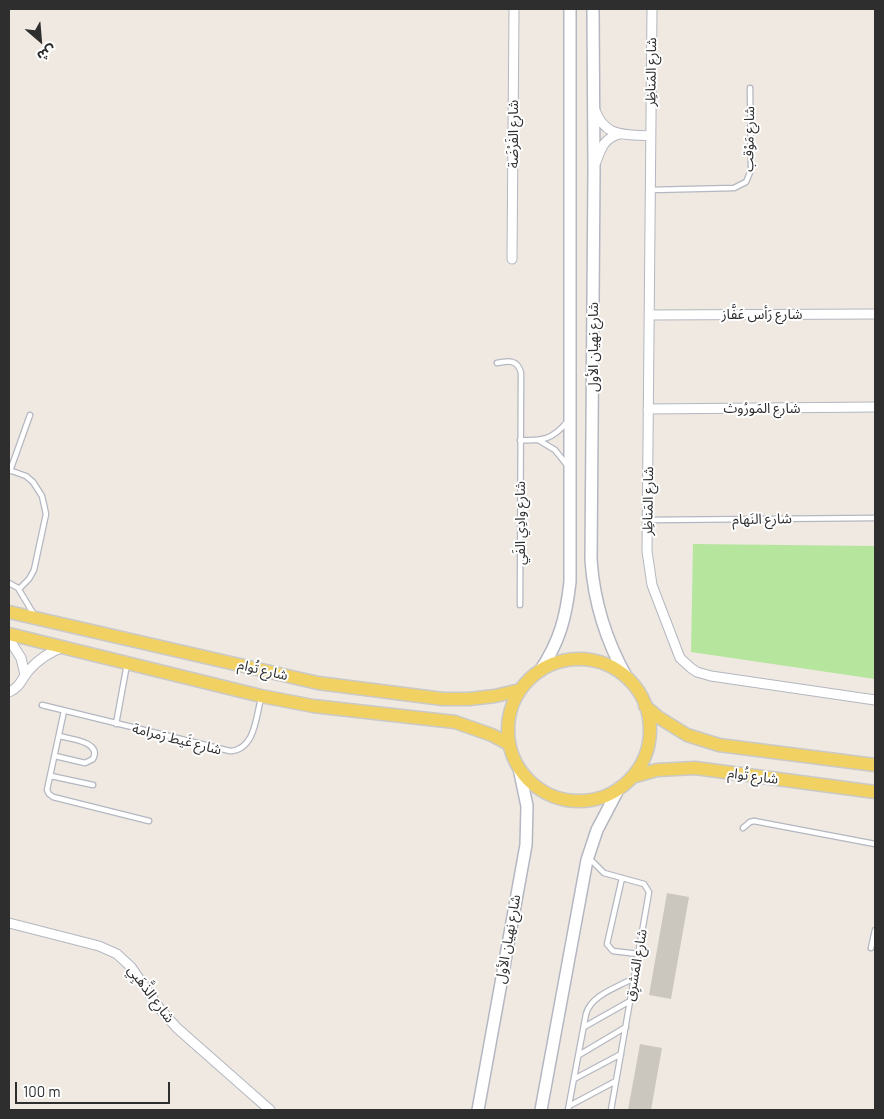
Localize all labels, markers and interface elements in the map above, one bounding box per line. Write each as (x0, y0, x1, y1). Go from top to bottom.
north arrow (15, 15, 65, 65)
street label: شارع المَناظِر (642, 37, 660, 107)
text: ش (35, 42, 59, 66)
street label: شارع الفَرْضَة (505, 100, 521, 168)
street label: شارع مَوْقب (740, 106, 758, 172)
street label: شارع نهيان الأول (585, 302, 601, 392)
street label: شارع رَأس عَفَّاز (721, 306, 803, 322)
street label: شارع المَورُوث (723, 400, 801, 416)
street label: شارع المَناظِر (639, 466, 657, 536)
street label: شارع وادِي الفَي (512, 481, 528, 565)
street label: شارع النَهام (732, 510, 792, 528)
street label: شارع تُوام (236, 656, 290, 684)
street label: شارع غَيط رَمرامة (131, 720, 223, 758)
street label: شارع تُوام (727, 765, 779, 787)
street label: شارع نهيان الأول (492, 893, 524, 985)
street label: شارع المَشرِق (621, 928, 651, 1002)
street label: شارع الذَّهَبِي (124, 962, 178, 1026)
scale bar (18, 1072, 172, 1104)
text: 100 m (23, 1082, 61, 1100)

